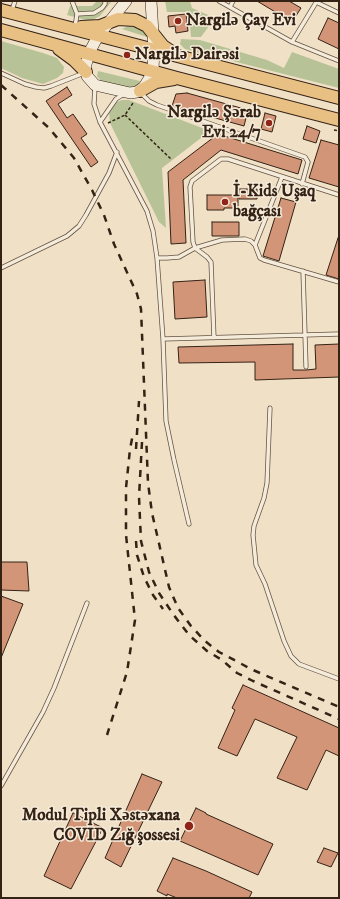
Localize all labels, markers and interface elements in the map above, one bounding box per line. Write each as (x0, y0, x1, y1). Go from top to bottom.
place label: Nargilə Çay Evi (186, 11, 296, 31)
marker: Nargilə Çay Evi (173, 16, 183, 26)
place label: Nargilə Dairəsi (135, 45, 239, 65)
marker: Nargilə Dairəsi (122, 50, 132, 60)
place label: Nargilə Şərab Evi 24/7 (167, 103, 261, 143)
marker: Nargilə Şərab Evi 24/7 (264, 118, 274, 128)
place label: İ-Kids Uşaq bağçası (233, 182, 316, 222)
marker: İ-Kids Uşaq bağçası (220, 197, 230, 207)
place label: Modul Tipli Xəstəxana COVID Zığ şossesi (22, 806, 180, 846)
marker: Modul Tipli Xəstəxana COVID Zığ şossesi (183, 820, 195, 832)

